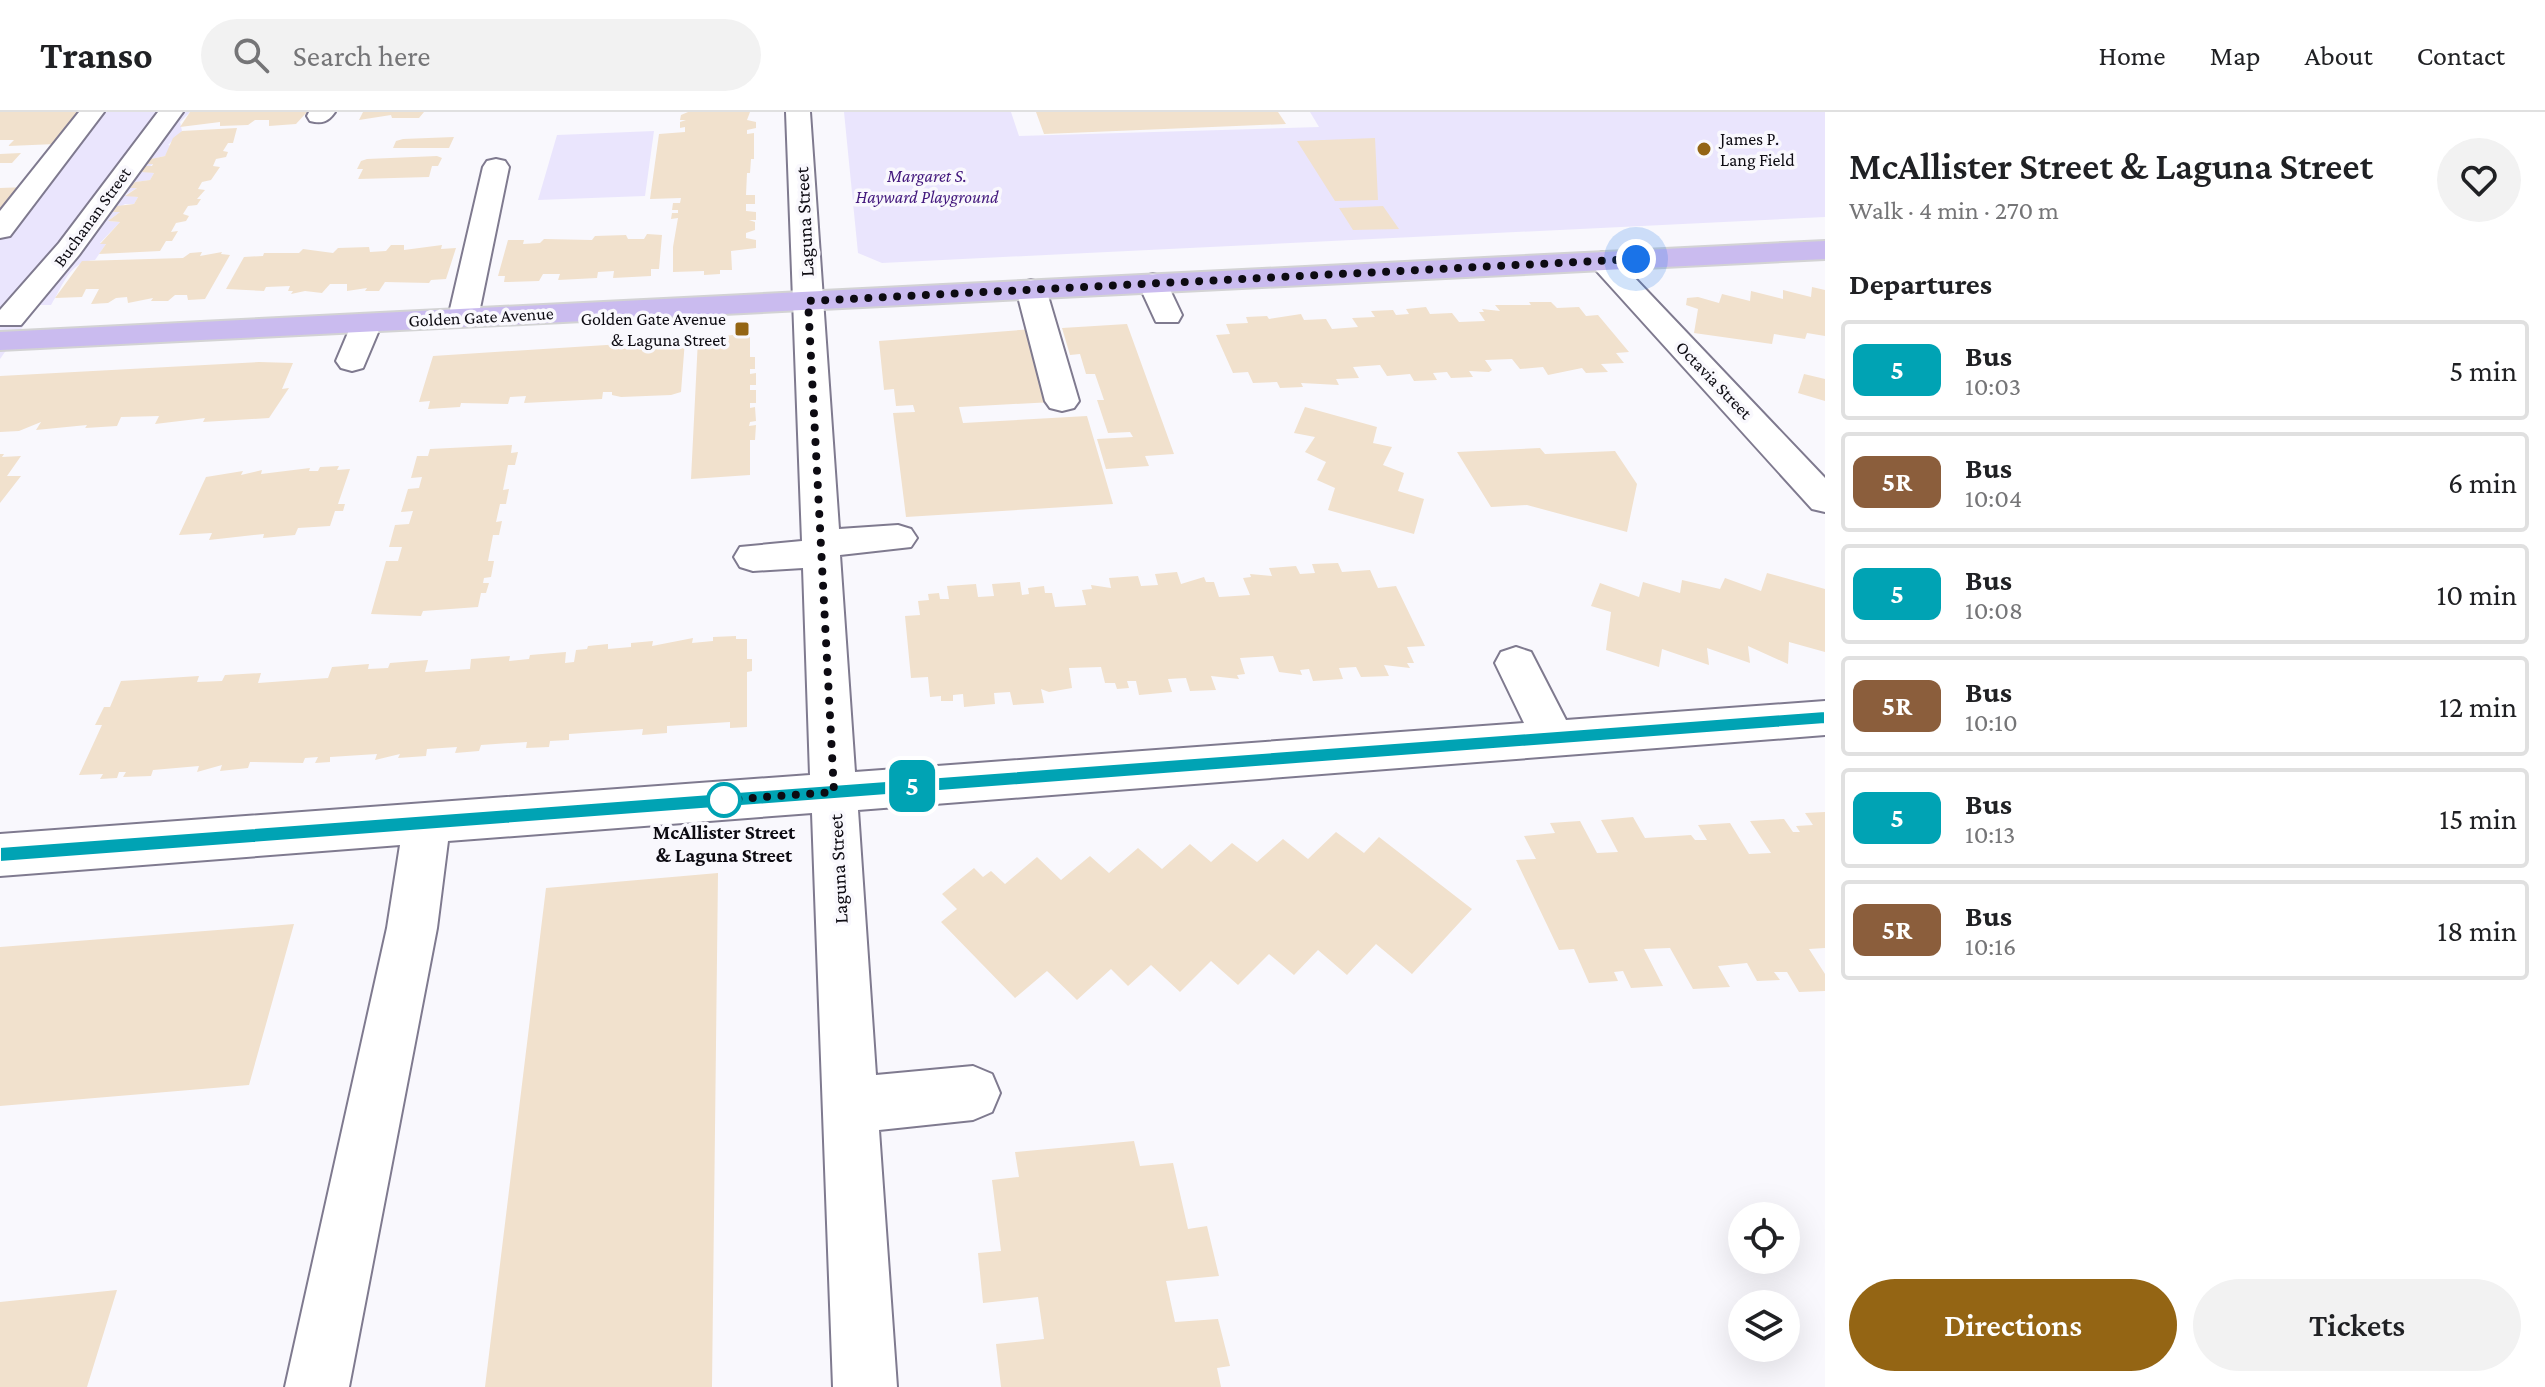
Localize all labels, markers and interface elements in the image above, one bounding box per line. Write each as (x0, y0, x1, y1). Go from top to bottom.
search box (201, 19, 761, 91)
icon: search (229, 33, 273, 77)
text: Transo (40, 34, 153, 76)
text: Search here (293, 39, 430, 72)
text: Home (2099, 40, 2166, 71)
text: Map (2210, 40, 2261, 71)
text: About (2305, 40, 2373, 71)
text: Contact (2417, 40, 2505, 71)
place label: James P. Lang Field (1718, 129, 1795, 170)
button: heart (2437, 138, 2521, 222)
marker: James P. Lang Field (1695, 140, 1713, 158)
text: McAllister Street & Laguna Street (1849, 145, 2373, 187)
street label: Buchanan Street (49, 163, 135, 271)
street label: Laguna Street (790, 166, 819, 278)
park label: Margaret S. Hayward Playground (855, 166, 999, 207)
text: Walk · 4 min · 270 m (1849, 196, 2059, 225)
your location (1616, 239, 1656, 279)
text: Departures (1849, 267, 1992, 300)
street label: Golden Gate Avenue (408, 303, 554, 331)
place label: Golden Gate Avenue & Laguna Street (581, 309, 727, 350)
marker: Golden Gate Avenue & Laguna Street (733, 320, 751, 338)
street label: Octavia Street (1672, 337, 1757, 424)
text: Bus (1965, 339, 2012, 372)
text: 5 (1890, 354, 1904, 385)
text: 5 min (2449, 354, 2517, 387)
text: 10:03 (1965, 372, 2021, 401)
text: Bus (1965, 451, 2012, 484)
text: 5R (1882, 466, 1912, 497)
text: 6 min (2448, 466, 2517, 499)
text: 10:04 (1965, 484, 2022, 513)
text: Bus (1965, 563, 2012, 596)
text: 5 (1890, 578, 1904, 609)
text: 10 min (2436, 578, 2517, 611)
text: 10:08 (1965, 596, 2023, 625)
text: Bus (1965, 675, 2012, 708)
text: 5R (1882, 690, 1912, 721)
text: 12 min (2439, 690, 2517, 723)
text: 10:10 (1965, 708, 2018, 737)
line badge: 5 (886, 760, 938, 812)
text: 5 (905, 770, 919, 801)
marker: McAllister Street & Laguna Street (707, 783, 741, 817)
text: Bus (1965, 787, 2012, 820)
text: 5 (1890, 802, 1904, 833)
text: 15 min (2439, 802, 2517, 835)
street label: Laguna Street (824, 813, 853, 925)
text: 10:13 (1965, 820, 2015, 849)
place label: McAllister Street & Laguna Street (653, 821, 796, 866)
text: Bus (1965, 899, 2012, 932)
text: 5R (1882, 914, 1912, 945)
text: 18 min (2437, 914, 2517, 947)
text: 10:16 (1965, 932, 2016, 961)
map controls (1728, 1202, 1800, 1362)
button: locate (1728, 1202, 1800, 1274)
button: Directions (1849, 1279, 2177, 1371)
button: Tickets (2193, 1279, 2521, 1371)
button: layers (1728, 1290, 1800, 1362)

